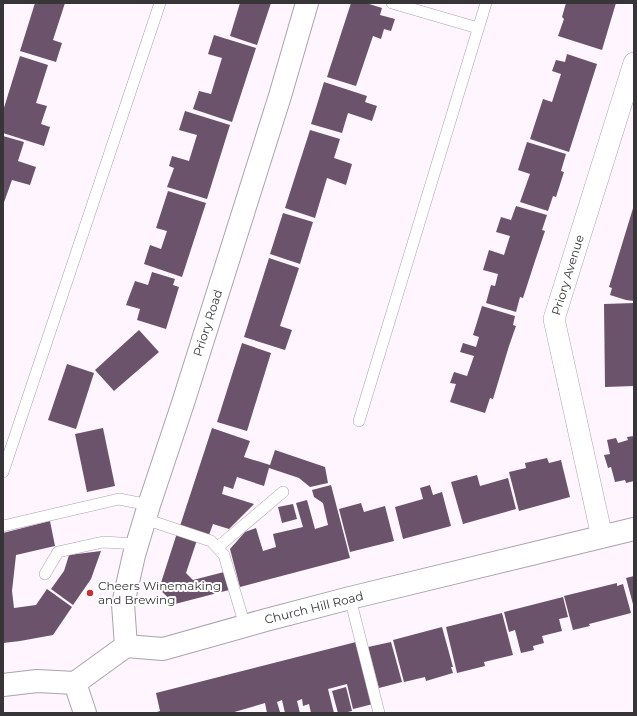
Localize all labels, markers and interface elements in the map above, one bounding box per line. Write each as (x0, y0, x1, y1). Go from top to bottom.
street label: Priory Avenue (548, 233, 587, 317)
street label: Priory Road (190, 287, 225, 358)
place label: Cheers Winemaking and Brewing (98, 578, 221, 607)
marker: Cheers Winemaking and Brewing (85, 588, 95, 598)
street label: Church Hill Road (263, 588, 365, 627)

